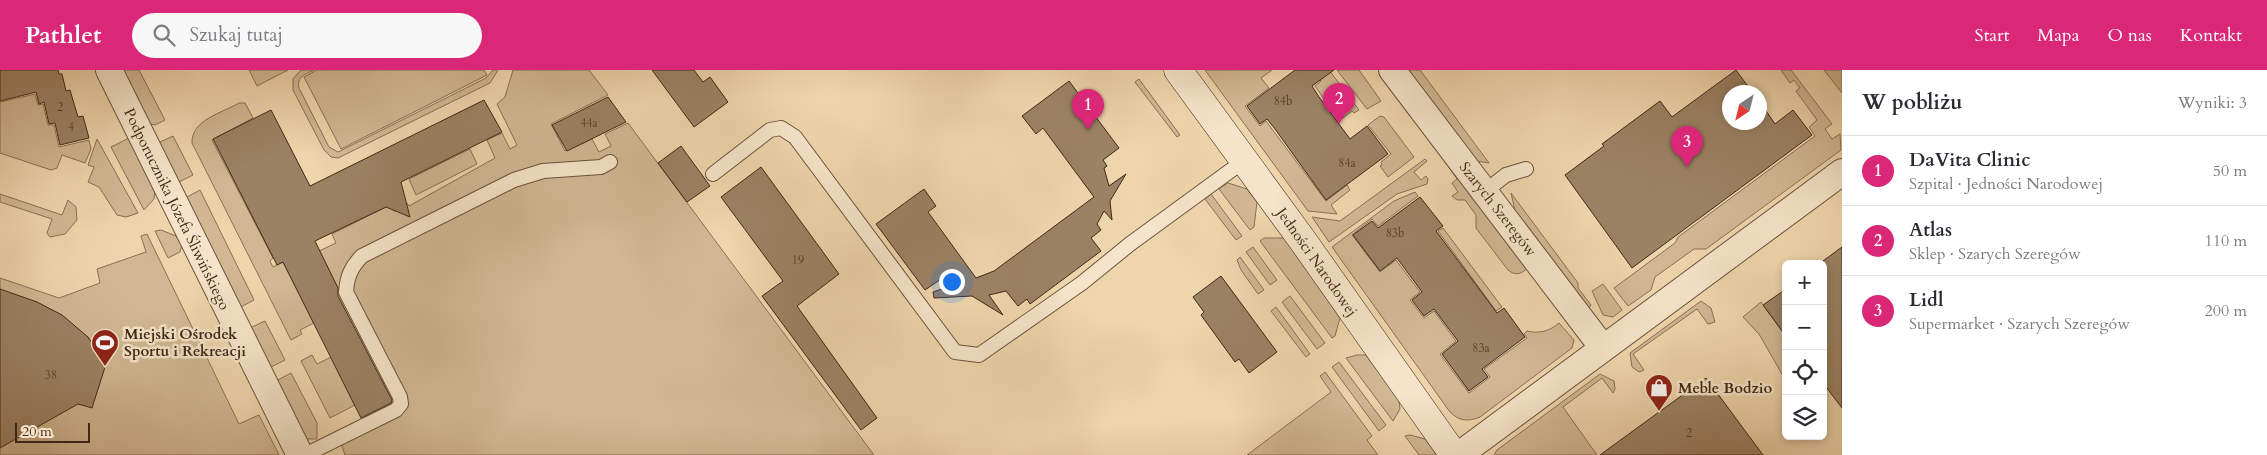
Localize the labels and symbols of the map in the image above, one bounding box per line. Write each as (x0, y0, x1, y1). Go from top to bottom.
pin: 2 (1323, 83, 1355, 124)
north arrow (1722, 85, 1767, 130)
pin: 1 (1072, 89, 1104, 130)
house number: 84b (1274, 93, 1292, 109)
house number: 2 (57, 99, 63, 115)
street label: Podporucznika Józefa Śliwińskiego (119, 105, 235, 313)
house number: 44a (580, 115, 599, 131)
house number: 4 (68, 119, 74, 135)
pin: 3 (1671, 126, 1703, 167)
house number: 84a (1338, 155, 1357, 171)
street label: Szarych Szeregów (1455, 158, 1541, 260)
street label: Jedności Narodowej (1271, 202, 1362, 320)
house number: 83b (1386, 225, 1404, 241)
house number: 19 (792, 252, 804, 268)
your location (939, 269, 965, 295)
place label: Miejski Ośrodek Sportu i Rekreacji (124, 324, 246, 361)
sports icon: Miejski Ośrodek Sportu i Rekreacji (90, 328, 120, 367)
house number: 83a (1472, 340, 1491, 356)
house number: 38 (45, 367, 57, 383)
shop icon: Meble Bodzio (1644, 373, 1674, 412)
place label: Meble Bodzio (1678, 378, 1773, 398)
scale bar (15, 420, 90, 443)
house number: 2 (1686, 425, 1692, 441)

